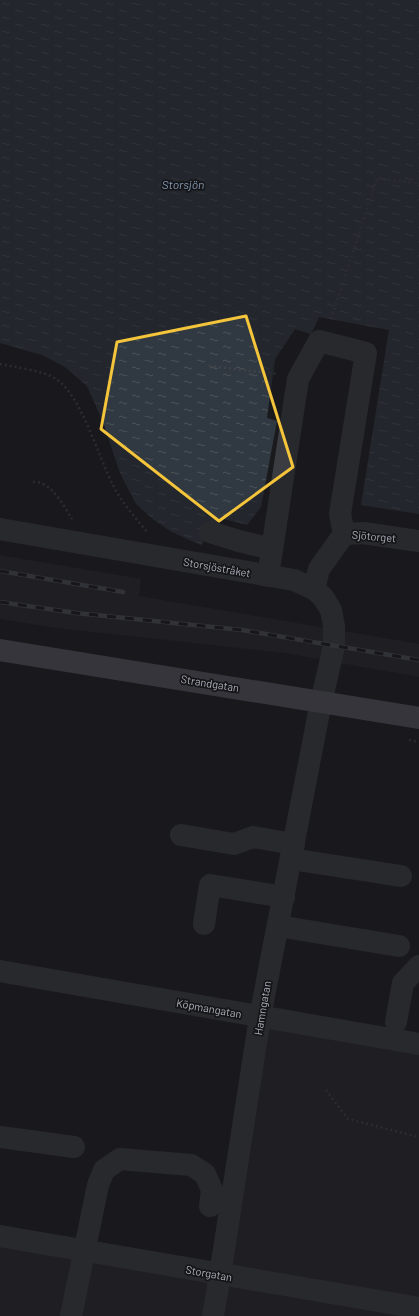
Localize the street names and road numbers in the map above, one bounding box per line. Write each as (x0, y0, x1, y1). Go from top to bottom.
street label: Sjötorget (351, 528, 397, 544)
street label: Storsjöstråket (182, 555, 252, 579)
street label: Strandgatan (180, 672, 240, 694)
street label: Hamngatan (251, 980, 273, 1036)
street label: Köpmangatan (175, 996, 243, 1020)
street label: Storgatan (185, 1263, 233, 1284)

